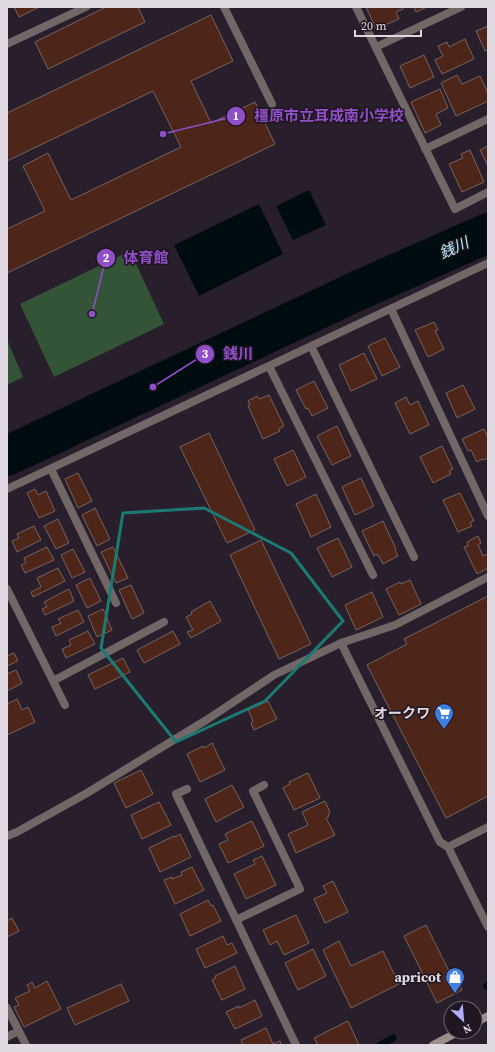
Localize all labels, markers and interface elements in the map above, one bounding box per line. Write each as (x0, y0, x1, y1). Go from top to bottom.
scale bar (355, 12, 421, 38)
text: 20 m (361, 18, 387, 34)
callout: 橿原市立耳成南小学校 (226, 102, 412, 129)
text: 橿原市立耳成南小学校 (254, 105, 404, 126)
text: 1 (233, 108, 239, 124)
water label: 銭川 (436, 231, 474, 263)
callout: 体育館 (96, 245, 177, 272)
text: 体育館 (123, 247, 169, 268)
text: 2 (103, 250, 110, 266)
callout: 銭川 (195, 341, 261, 368)
text: 銭川 (223, 343, 253, 364)
text: 3 (202, 346, 209, 362)
supermarket icon: オークワ (433, 702, 455, 730)
place label: オークワ (374, 703, 430, 723)
shop icon: apricot (444, 966, 466, 994)
place label: apricot (394, 967, 442, 987)
north arrow (443, 1000, 483, 1040)
text: N (460, 1020, 474, 1037)

